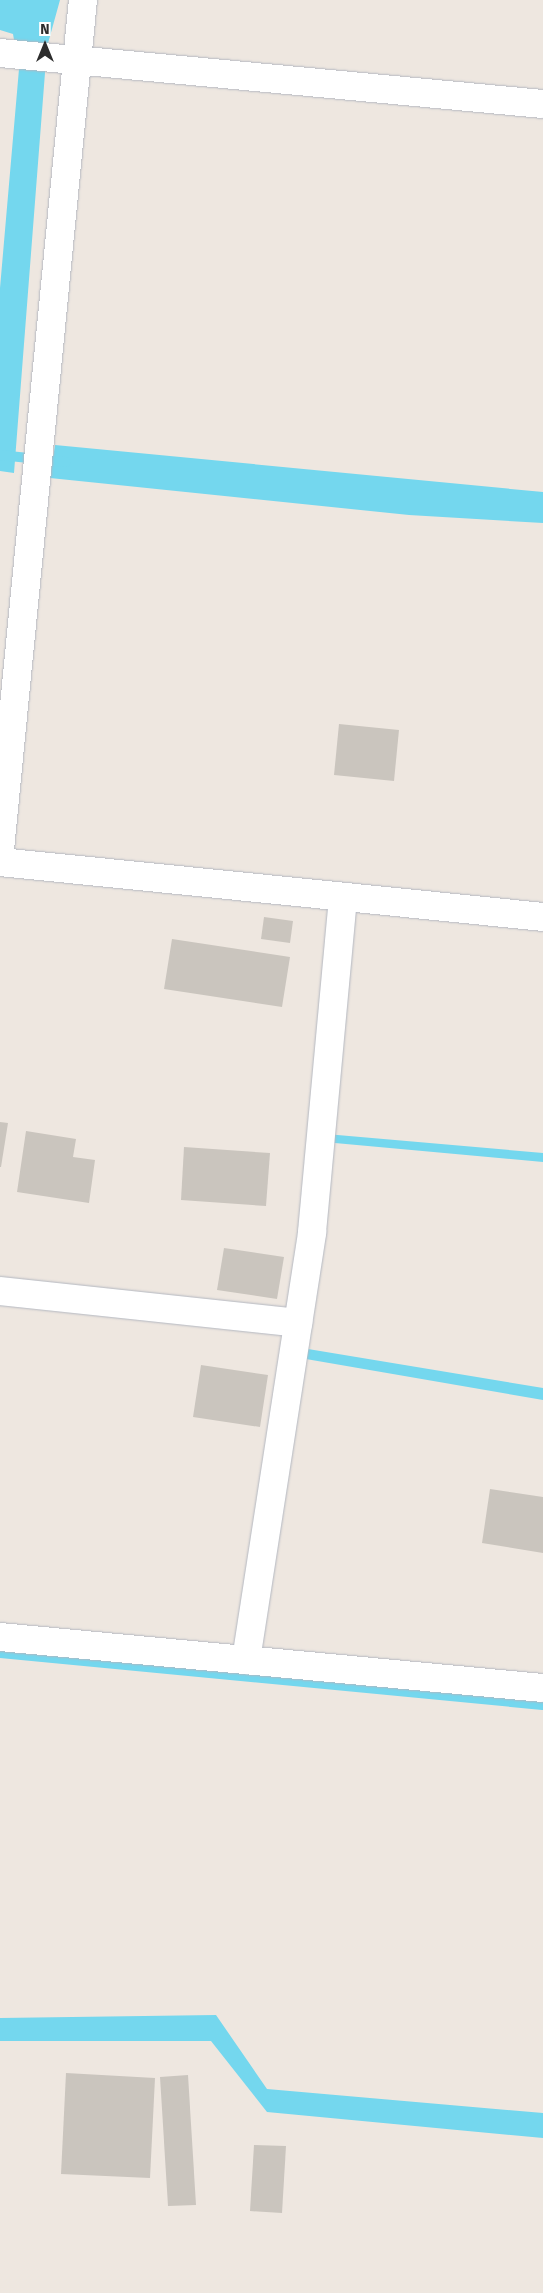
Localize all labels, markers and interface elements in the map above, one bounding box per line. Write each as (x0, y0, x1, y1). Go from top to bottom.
north arrow (20, 20, 70, 70)
text: N (40, 21, 50, 38)

